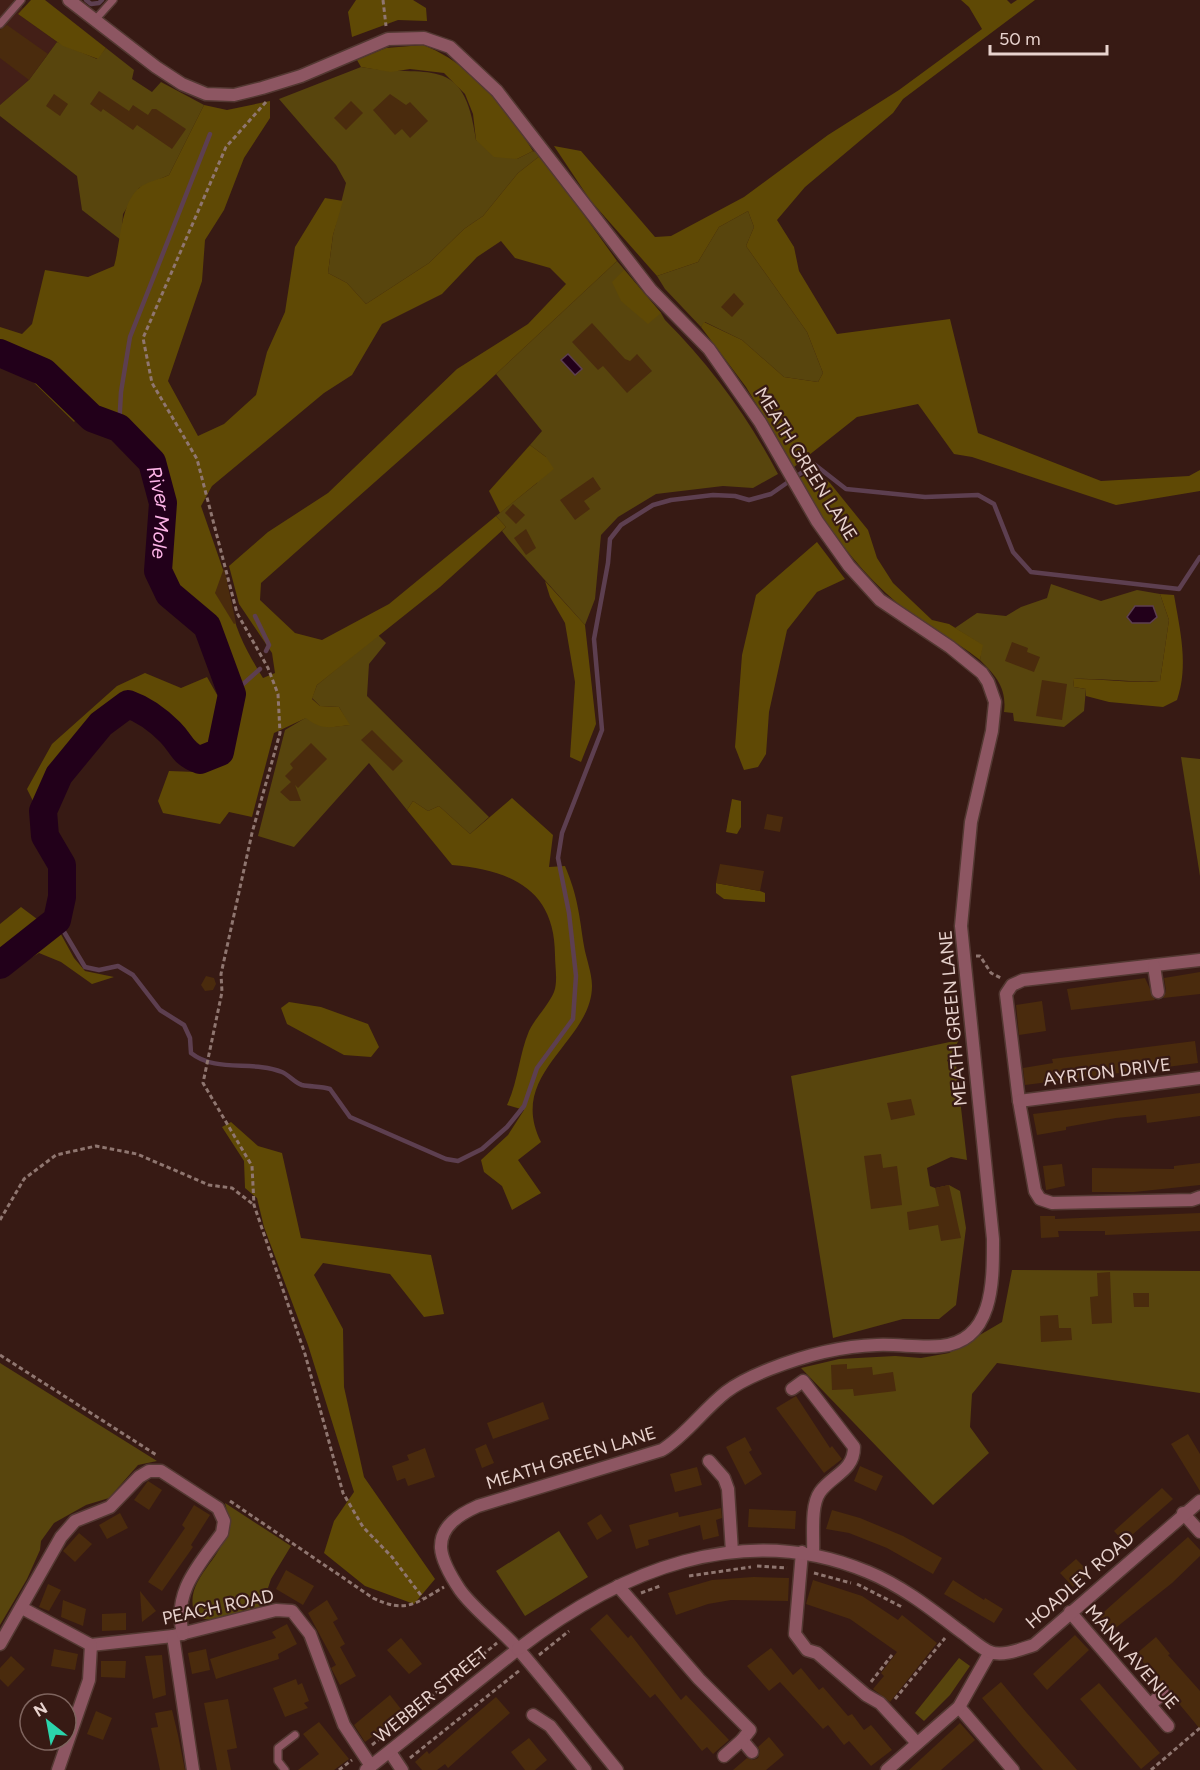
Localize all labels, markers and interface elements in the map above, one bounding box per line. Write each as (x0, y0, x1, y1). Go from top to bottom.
scale bar (990, 18, 1107, 56)
text: 50 m (999, 28, 1041, 50)
street label: MEATH GREEN LANE (750, 383, 862, 545)
water label: River Mole (142, 463, 175, 560)
street label: MEATH GREEN LANE (934, 929, 972, 1107)
street label: AYRTON DRIVE (1042, 1053, 1172, 1091)
street label: MEATH GREEN LANE (483, 1422, 659, 1494)
street label: HOADLEY ROAD (1021, 1527, 1139, 1633)
street label: PEACH ROAD (160, 1584, 276, 1630)
street label: MANN AVENUE (1081, 1600, 1183, 1714)
street label: WEBBER STREET (370, 1642, 492, 1748)
north arrow (18, 1692, 78, 1752)
text: N (30, 1698, 51, 1721)

